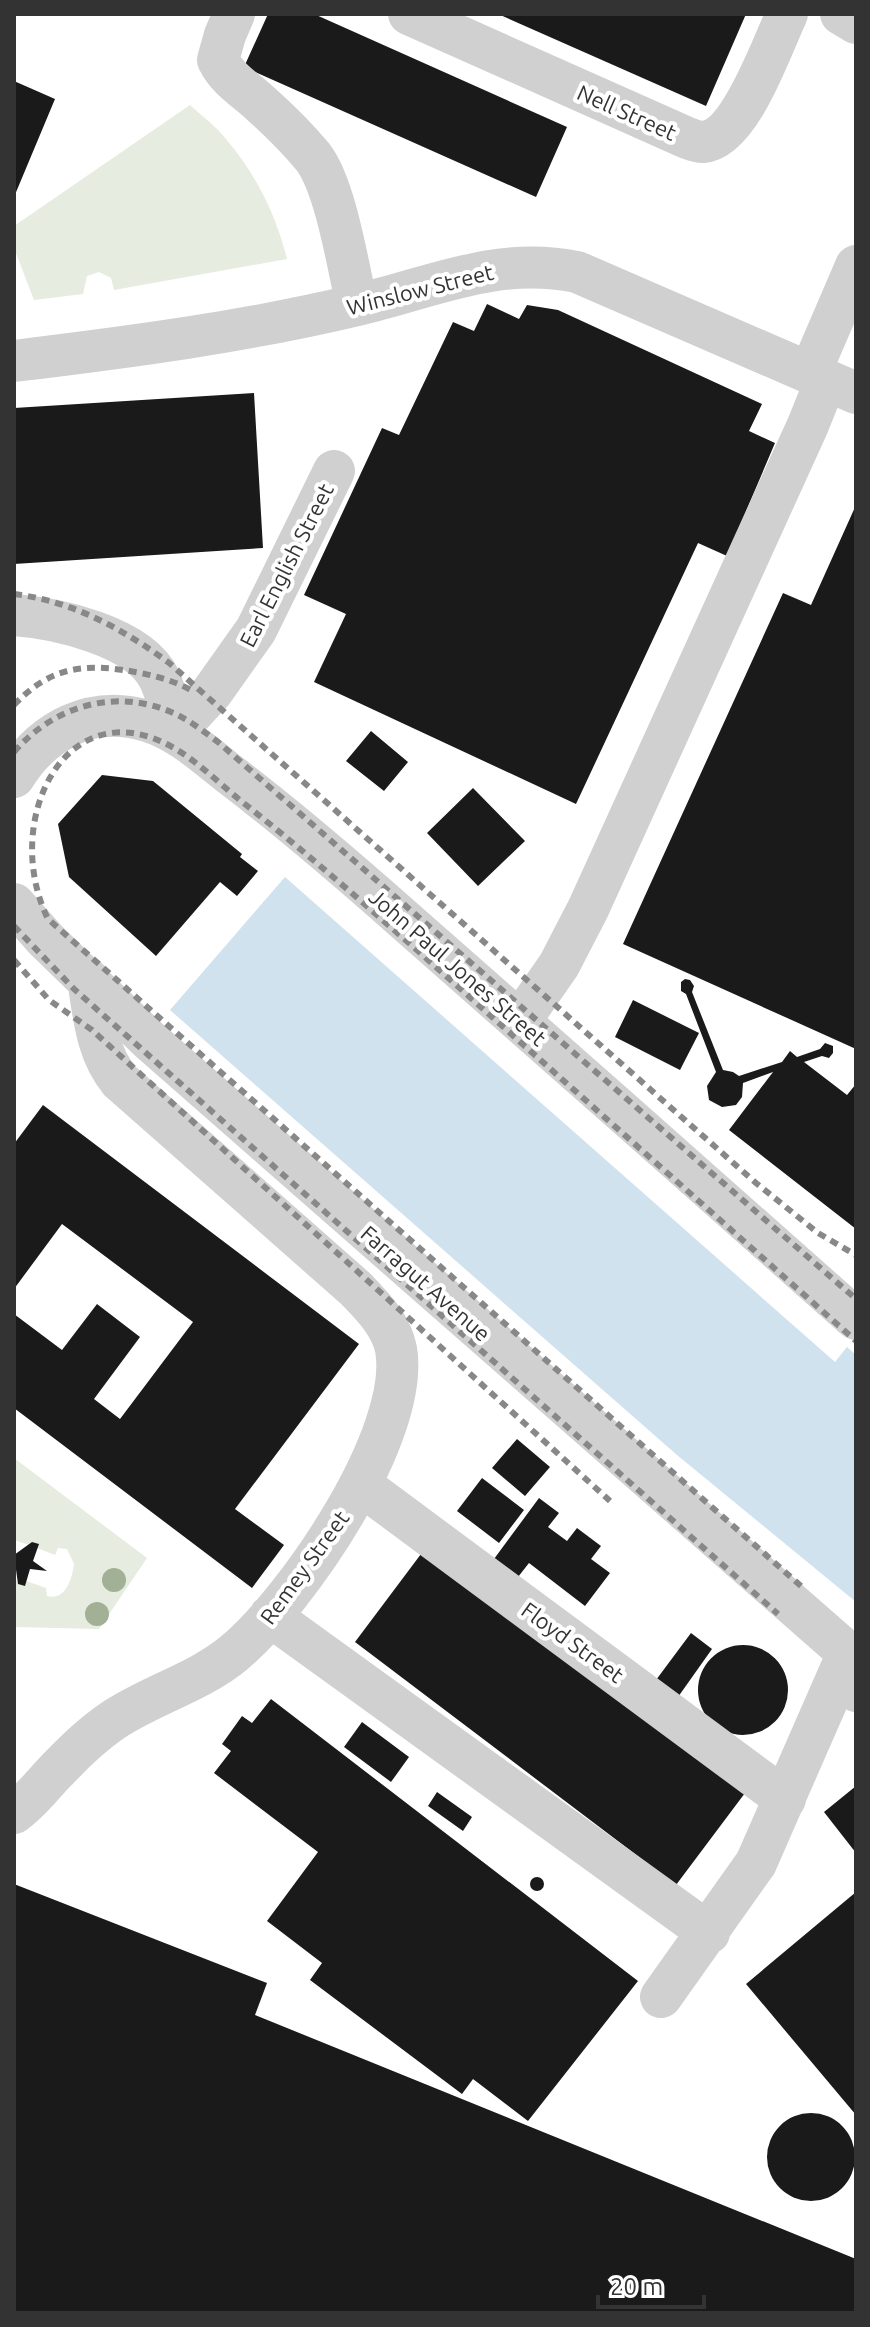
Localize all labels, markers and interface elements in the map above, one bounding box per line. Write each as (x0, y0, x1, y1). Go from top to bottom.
street label: Nell Street (574, 79, 681, 145)
street label: Winslow Street (344, 259, 496, 319)
street label: Earl English Street (234, 479, 338, 651)
street label: John Paul Jones Street (365, 883, 552, 1051)
street label: Farragut Avenue (356, 1220, 496, 1346)
street label: Remey Street (255, 1505, 354, 1629)
street label: Floyd Street (517, 1597, 629, 1688)
scale bar (598, 2259, 704, 2309)
text: 20 m (610, 2273, 663, 2300)

